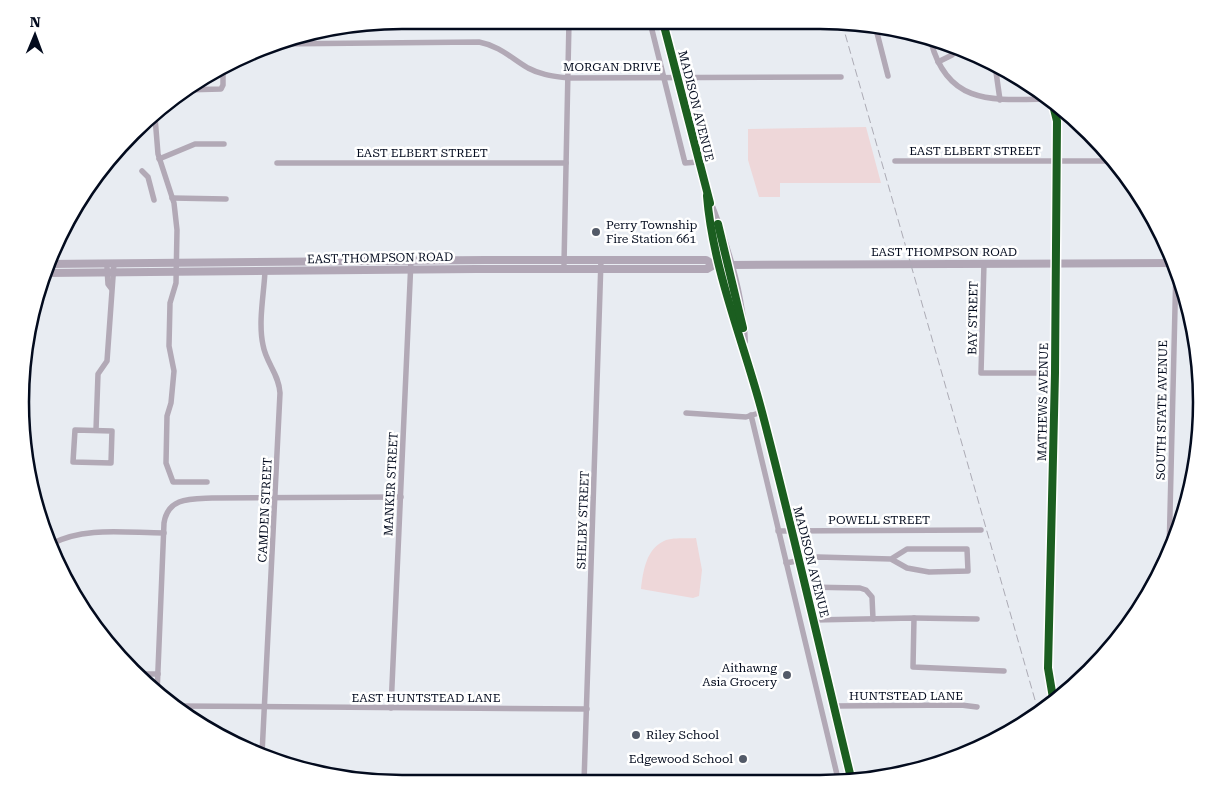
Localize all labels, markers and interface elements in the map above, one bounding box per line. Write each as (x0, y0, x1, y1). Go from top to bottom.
north arrow (10, 10, 60, 60)
text: N (30, 14, 41, 30)
street label: MADISON AVENUE (675, 49, 717, 163)
street label: MORGAN DRIVE (563, 60, 661, 74)
street label: EAST ELBERT STREET (909, 144, 1041, 158)
street label: EAST ELBERT STREET (356, 146, 488, 160)
place label: Perry Township Fire Station 661 (606, 218, 698, 246)
marker: Perry Township Fire Station 661 (590, 226, 602, 238)
street label: EAST THOMPSON ROAD (871, 245, 1017, 259)
street label: EAST THOMPSON ROAD (307, 250, 453, 266)
street label: BAY STREET (965, 281, 981, 355)
street label: SOUTH STATE AVENUE (1154, 340, 1170, 480)
street label: MATHEWS AVENUE (1035, 343, 1051, 461)
street label: MANKER STREET (381, 432, 401, 536)
street label: CAMDEN STREET (255, 457, 275, 563)
street label: SHELBY STREET (574, 470, 592, 570)
street label: MADISON AVENUE (790, 505, 832, 619)
street label: POWELL STREET (828, 513, 930, 527)
place label: Aithawng Asia Grocery (702, 661, 778, 689)
marker: Aithawng Asia Grocery (781, 669, 793, 681)
street label: HUNTSTEAD LANE (849, 689, 963, 703)
street label: EAST HUNTSTEAD LANE (352, 691, 500, 705)
place label: Riley School (646, 728, 719, 742)
marker: Riley School (630, 729, 642, 741)
place label: Edgewood School (629, 752, 733, 766)
marker: Edgewood School (737, 753, 749, 765)

